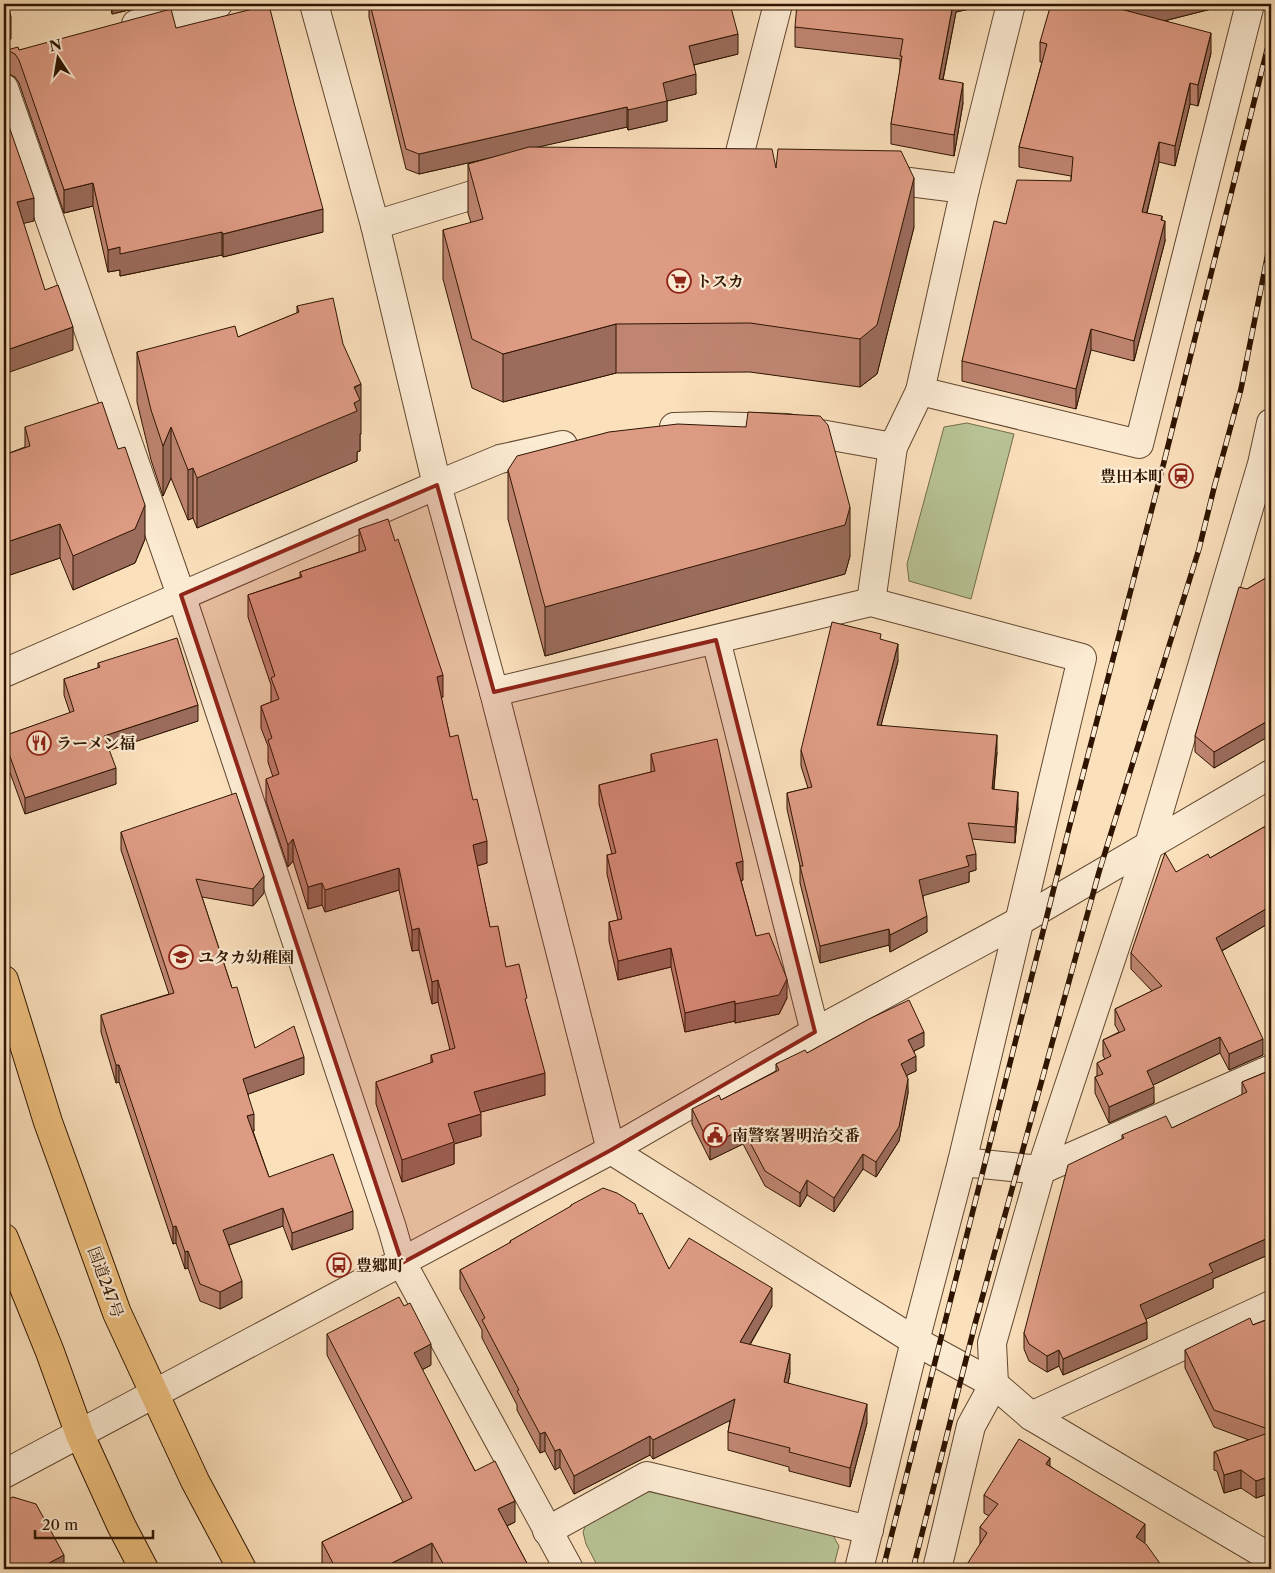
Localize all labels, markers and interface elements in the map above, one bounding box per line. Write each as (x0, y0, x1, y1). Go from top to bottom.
north arrow (32, 32, 82, 82)
text: N (47, 35, 63, 55)
supermarket icon: トスカ (666, 268, 692, 294)
place label: トスカ (696, 271, 744, 291)
station icon: 豊田本町 (1168, 463, 1194, 489)
place label: 豊田本町 (1100, 466, 1164, 486)
restaurant icon: ラーメン福 (26, 730, 52, 756)
place label: ラーメン福 (56, 733, 135, 753)
school or university icon: ユタカ幼稚園 (168, 944, 194, 970)
place label: ユタカ幼稚園 (198, 947, 294, 967)
public building icon: 南警察署明治交番 (702, 1122, 728, 1148)
place label: 南警察署明治交番 (732, 1125, 860, 1145)
street label: 国道247号 (84, 1244, 128, 1320)
bus stop icon: 豊郷町 (326, 1252, 352, 1278)
place label: 豊郷町 (356, 1255, 404, 1275)
scale bar (35, 1508, 152, 1540)
text: 20 m (42, 1515, 78, 1534)

